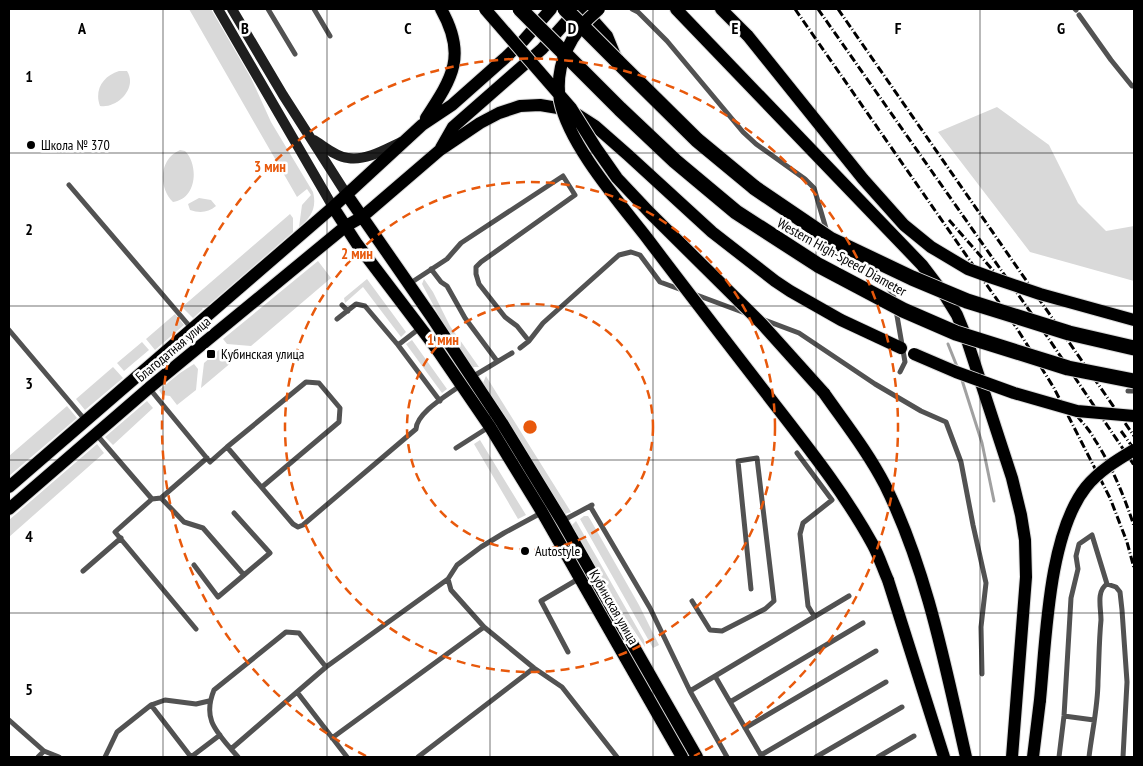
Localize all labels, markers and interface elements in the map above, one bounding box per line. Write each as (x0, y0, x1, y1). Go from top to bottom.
text: A (77, 18, 87, 38)
text: B (241, 18, 249, 38)
text: C (404, 18, 412, 38)
text: D (568, 18, 577, 38)
text: E (732, 18, 739, 38)
text: F (895, 18, 902, 38)
text: G (1057, 18, 1065, 38)
text: 1 (25, 66, 33, 86)
place label: Школа № 370 (41, 136, 110, 154)
marker: Школа № 370 (25, 139, 37, 151)
text: 3 мин (254, 157, 286, 176)
street label: Western High-Speed Diameter (774, 214, 910, 300)
text: 2 (25, 219, 33, 239)
text: 2 мин (341, 244, 373, 263)
street label: Благодатная улица (132, 312, 214, 386)
text: 1 мин (427, 330, 459, 349)
place label: Кубинская улица (221, 345, 304, 363)
marker: Кубинская улица (205, 348, 217, 360)
text: 3 (25, 373, 33, 393)
centre of rings (521, 418, 539, 436)
text: 4 (25, 526, 33, 546)
place label: Autostyle (535, 542, 581, 560)
marker: Autostyle (519, 545, 531, 557)
street label: Кубинская улица (585, 566, 643, 648)
text: 5 (25, 679, 33, 699)

